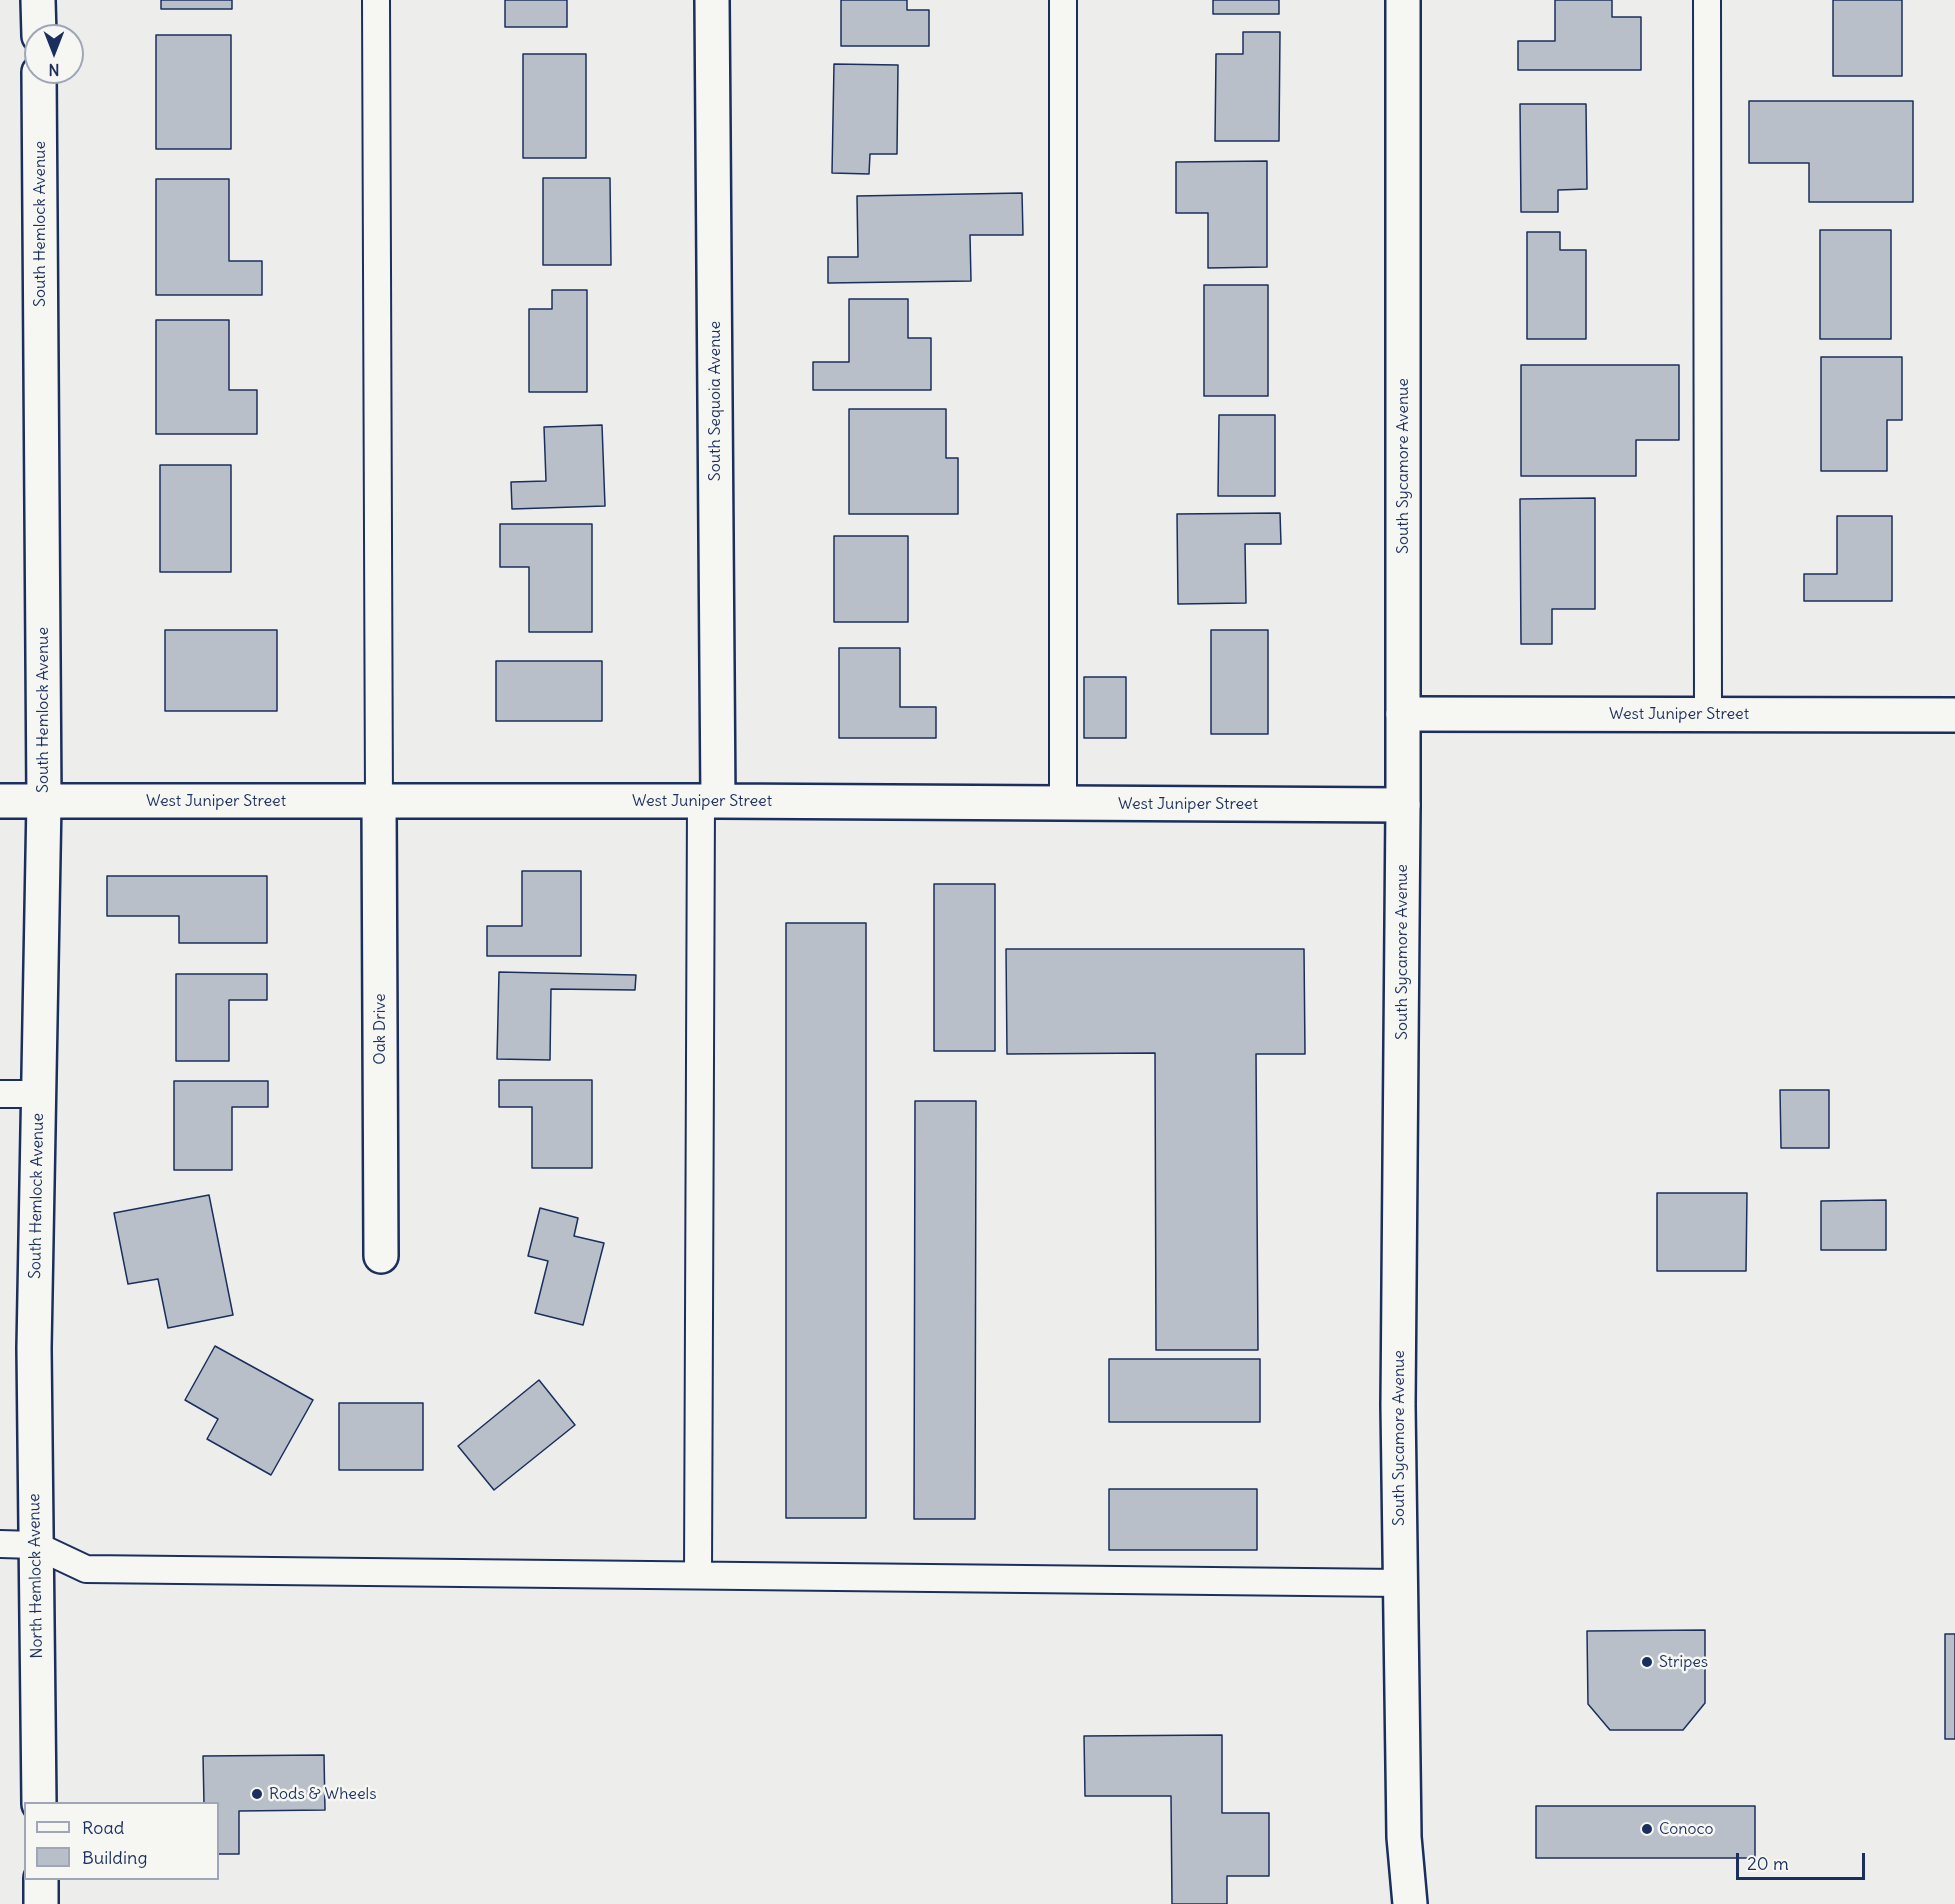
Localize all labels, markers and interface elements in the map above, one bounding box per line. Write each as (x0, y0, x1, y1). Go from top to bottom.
north arrow (24, 24, 84, 84)
text: N (48, 60, 60, 80)
street label: South Hemlock Avenue (30, 141, 50, 307)
street label: South Sequoia Avenue (705, 321, 725, 481)
street label: South Sycamore Avenue (1393, 378, 1413, 554)
street label: South Hemlock Avenue (33, 627, 53, 793)
street label: West Juniper Street (1609, 704, 1749, 724)
street label: West Juniper Street (146, 791, 286, 811)
street label: West Juniper Street (632, 791, 772, 811)
street label: West Juniper Street (1118, 794, 1258, 814)
street label: South Sycamore Avenue (1392, 864, 1412, 1040)
street label: Oak Drive (370, 993, 390, 1065)
street label: South Hemlock Avenue (26, 1113, 48, 1279)
street label: South Sycamore Avenue (1389, 1350, 1409, 1526)
street label: North Hemlock Avenue (25, 1493, 47, 1659)
place label: Stripes (1659, 1652, 1708, 1672)
marker: Stripes (1640, 1655, 1654, 1669)
place label: Rods & Wheels (269, 1784, 376, 1804)
marker: Rods & Wheels (250, 1787, 264, 1801)
legend (24, 1802, 219, 1880)
text: Road (82, 1816, 124, 1839)
place label: Conoco (1659, 1819, 1714, 1839)
marker: Conoco (1640, 1822, 1654, 1836)
scale bar (1739, 1841, 1868, 1879)
text: Building (82, 1846, 147, 1869)
text: 20 m (1747, 1852, 1789, 1875)

